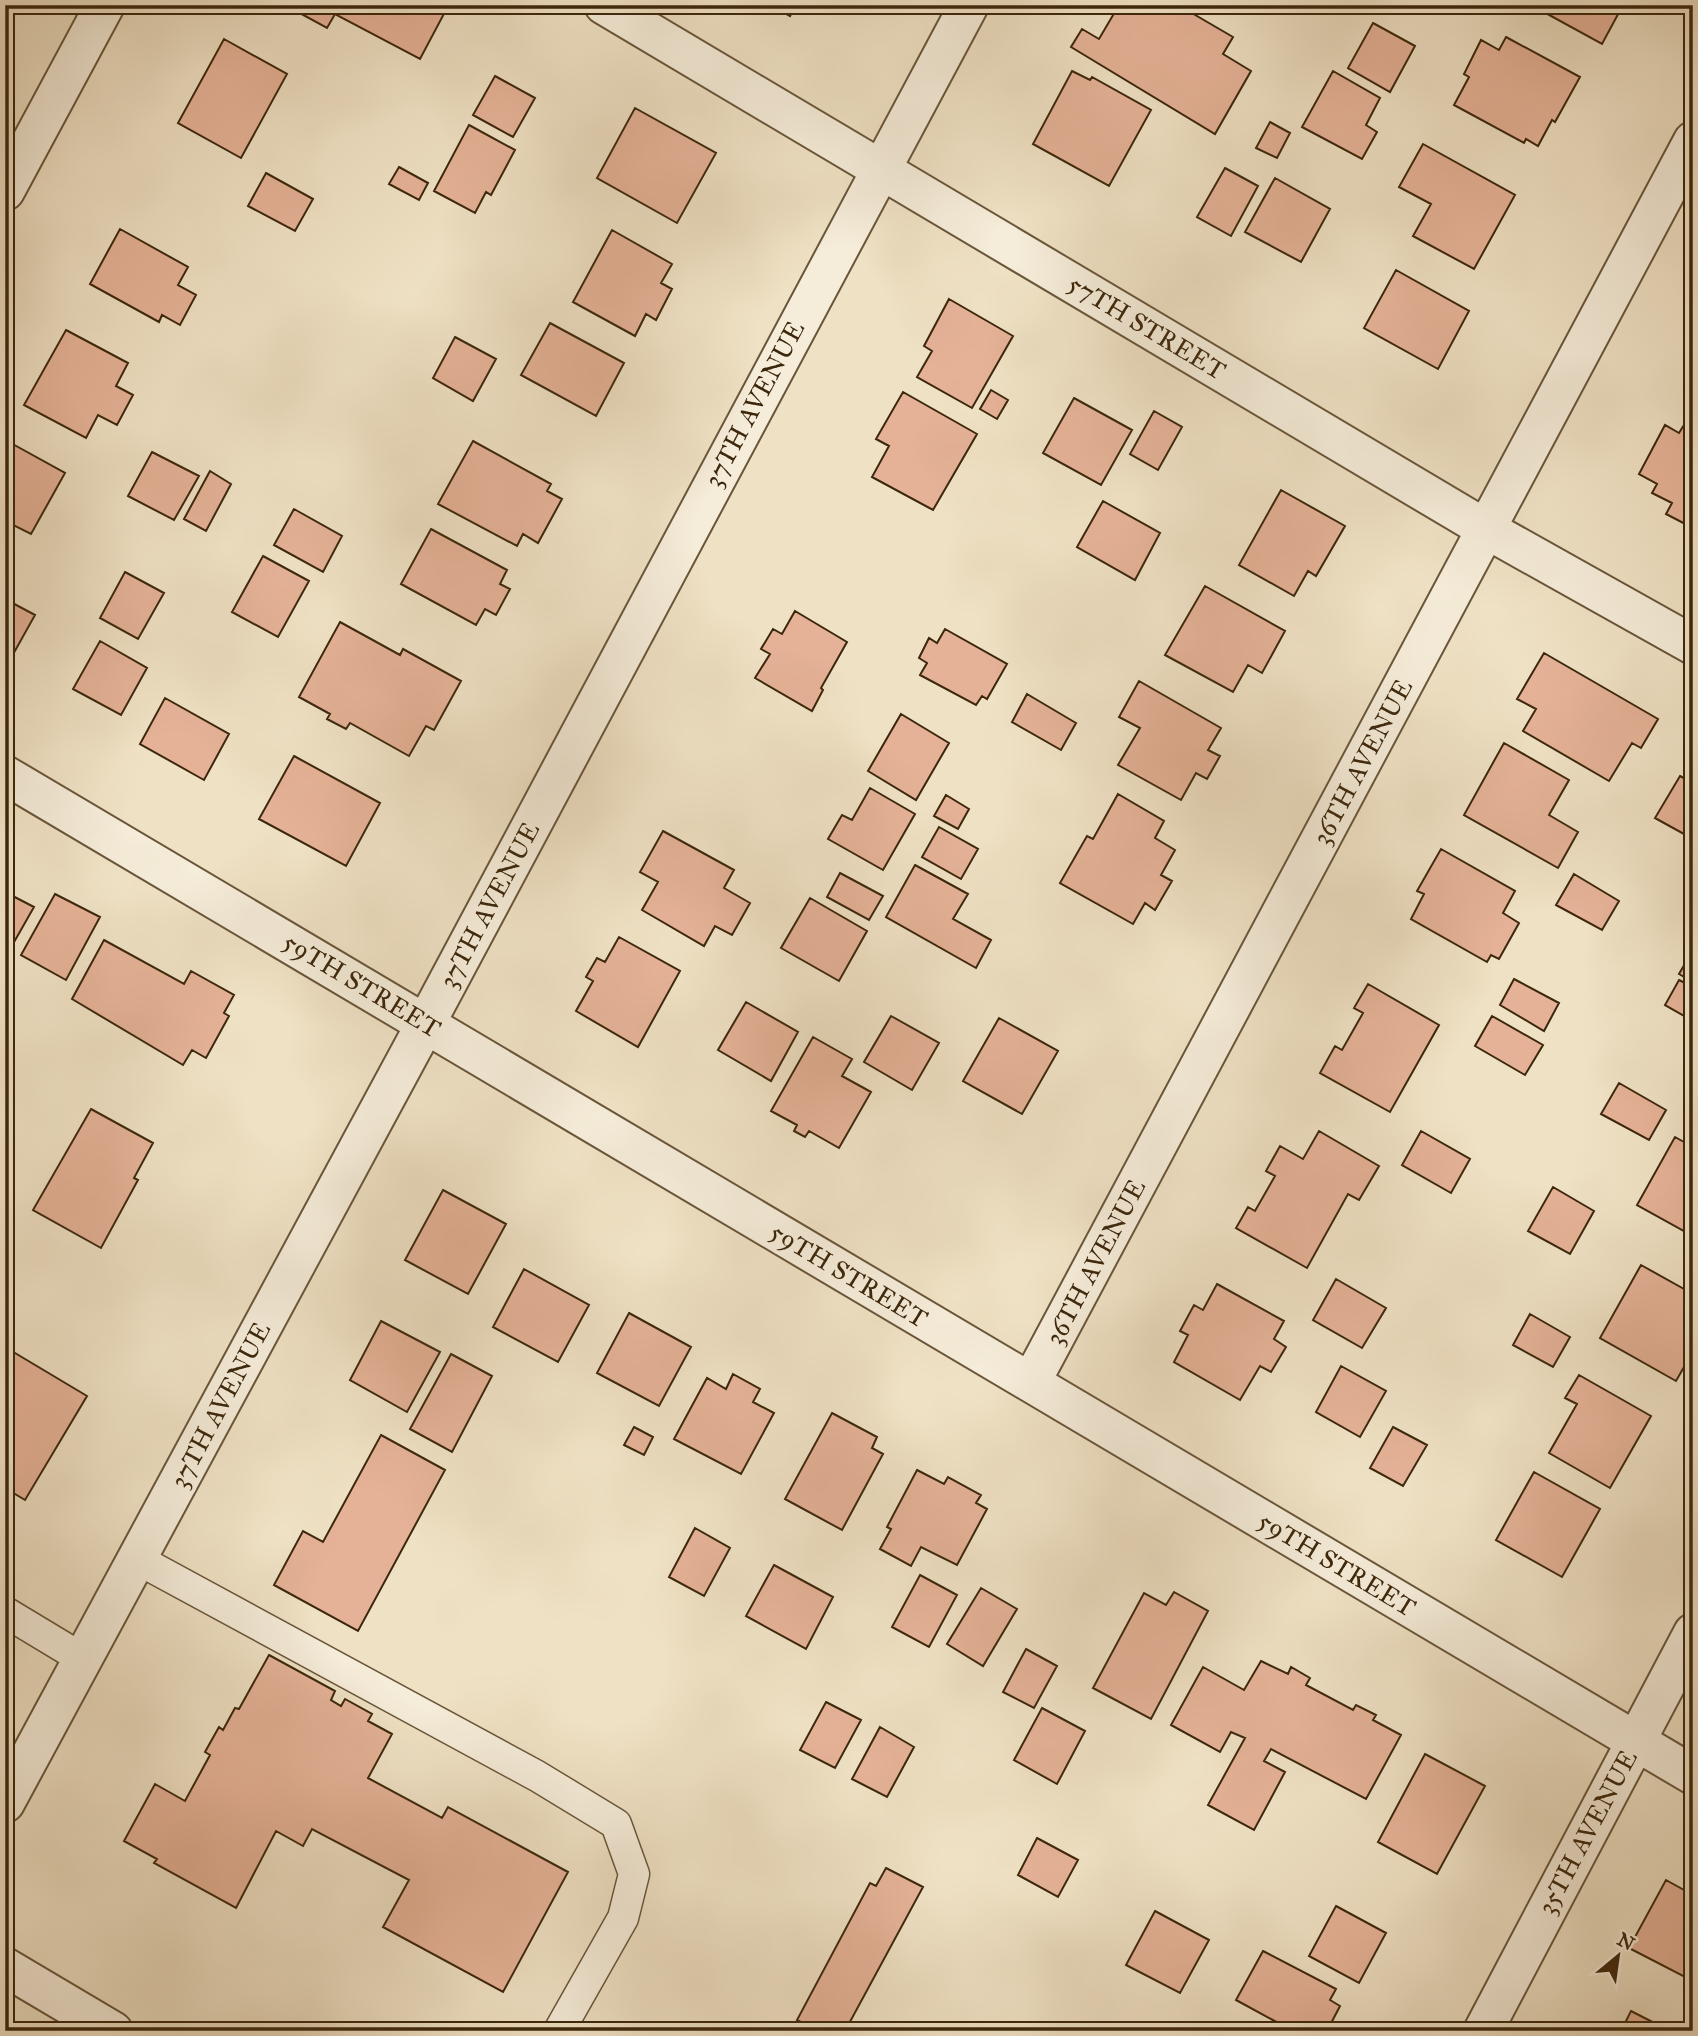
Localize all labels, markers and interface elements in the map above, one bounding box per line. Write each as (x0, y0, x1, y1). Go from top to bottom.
street label: 57TH STREET (1062, 267, 1232, 387)
street label: 37TH AVENUE (697, 315, 811, 493)
street label: 36TH AVENUE (1305, 674, 1419, 850)
street label: 37TH AVENUE (432, 816, 546, 994)
street label: 59TH STREET (277, 925, 447, 1045)
street label: 36TH AVENUE (1038, 1174, 1152, 1350)
street label: 59TH STREET (764, 1215, 934, 1335)
street label: 37TH AVENUE (163, 1316, 277, 1494)
street label: 59TH STREET (1252, 1504, 1422, 1624)
street label: 35TH AVENUE (1530, 1744, 1644, 1920)
north arrow (1582, 1920, 1652, 1990)
text: N (1613, 1928, 1639, 1956)

